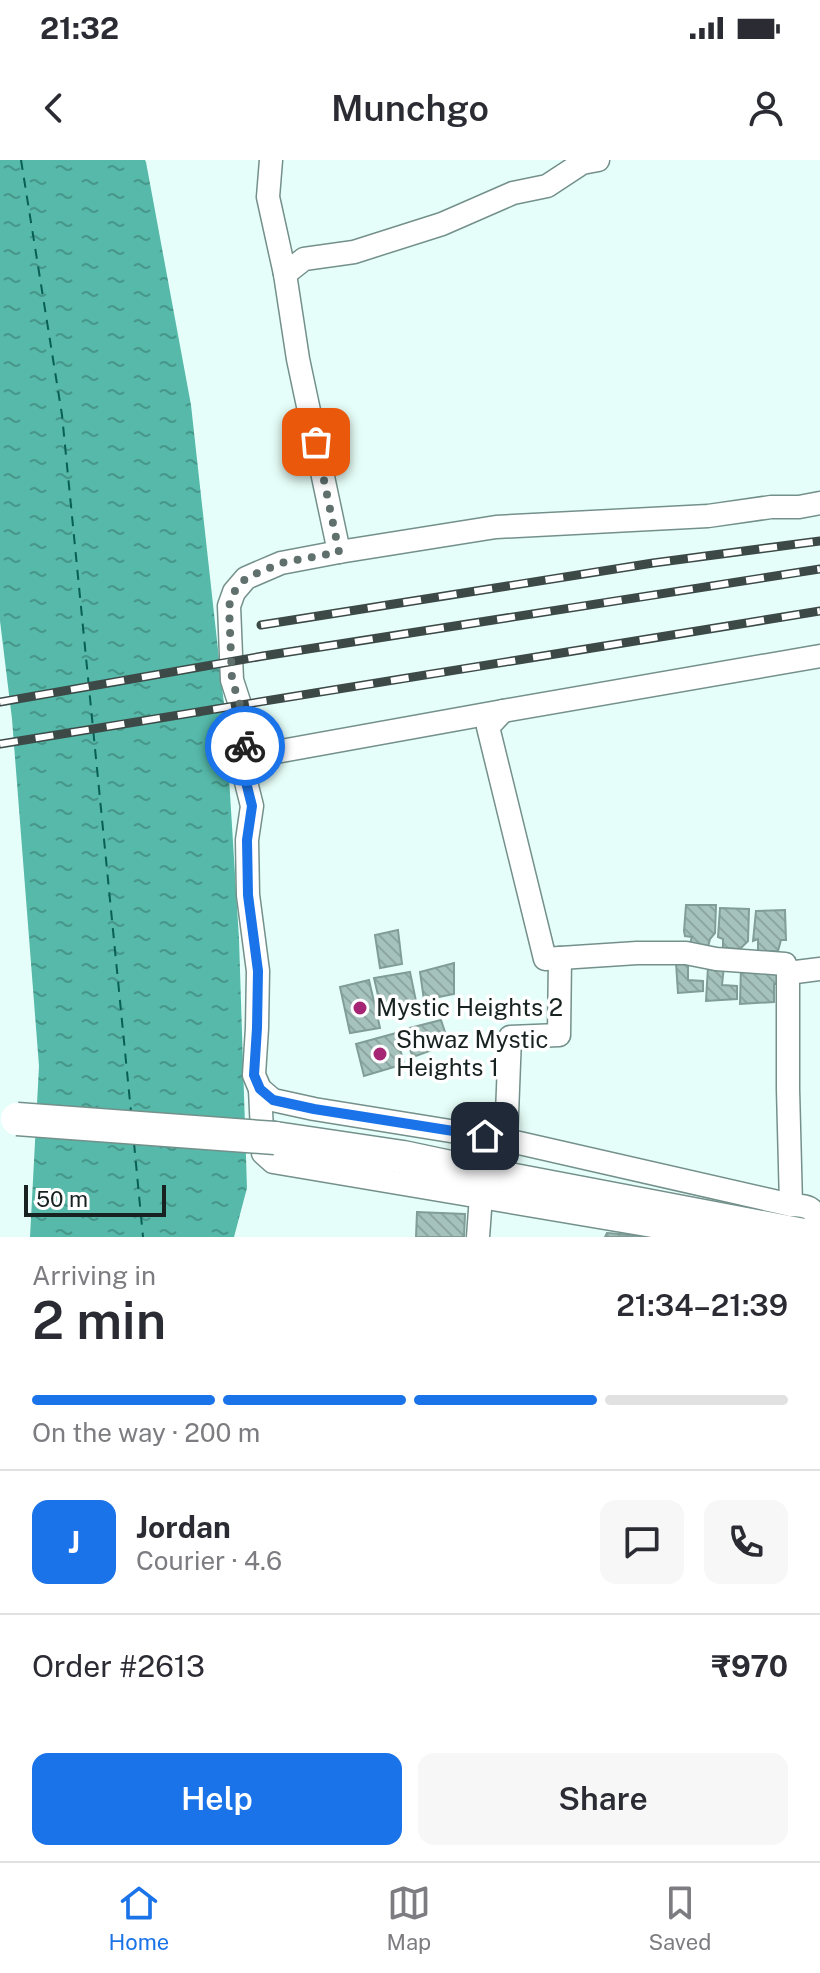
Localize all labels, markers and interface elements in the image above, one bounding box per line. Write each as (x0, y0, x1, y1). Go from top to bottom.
text: 21:32 (40, 10, 119, 46)
icon: back (32, 86, 76, 130)
icon: person (744, 86, 788, 130)
text: Munchgo (331, 87, 489, 129)
pin (282, 408, 350, 476)
icon: bag (294, 420, 338, 464)
courier (205, 706, 285, 786)
icon: bike (223, 724, 267, 768)
place label: Mystic Heights 2 (376, 993, 563, 1021)
marker: Mystic Heights 2 (351, 999, 369, 1017)
place label: Shwaz Mystic Heights 1 (396, 1025, 549, 1081)
marker: Shwaz Mystic Heights 1 (371, 1045, 389, 1063)
pin (451, 1102, 519, 1170)
icon: home (463, 1114, 507, 1158)
scale bar (24, 1181, 166, 1217)
text: 50 m (36, 1186, 88, 1212)
text: Arriving in (32, 1260, 156, 1291)
text: 21:34–21:39 (616, 1287, 788, 1323)
text: 2 min (32, 1290, 166, 1351)
text: On the way · 200 m (32, 1417, 260, 1448)
button: chat (600, 1500, 684, 1584)
button: phone (704, 1500, 788, 1584)
text: Jordan (136, 1509, 231, 1545)
text: J (68, 1524, 80, 1560)
text: Courier · 4.6 (136, 1545, 282, 1576)
text: Order #2613 (32, 1648, 205, 1684)
text: ₹970 (712, 1648, 788, 1684)
button: Help (32, 1753, 402, 1845)
button: Share (418, 1753, 788, 1845)
tab: Home (109, 1881, 169, 1955)
tab: Map (386, 1881, 431, 1955)
tab: Saved (648, 1881, 711, 1955)

